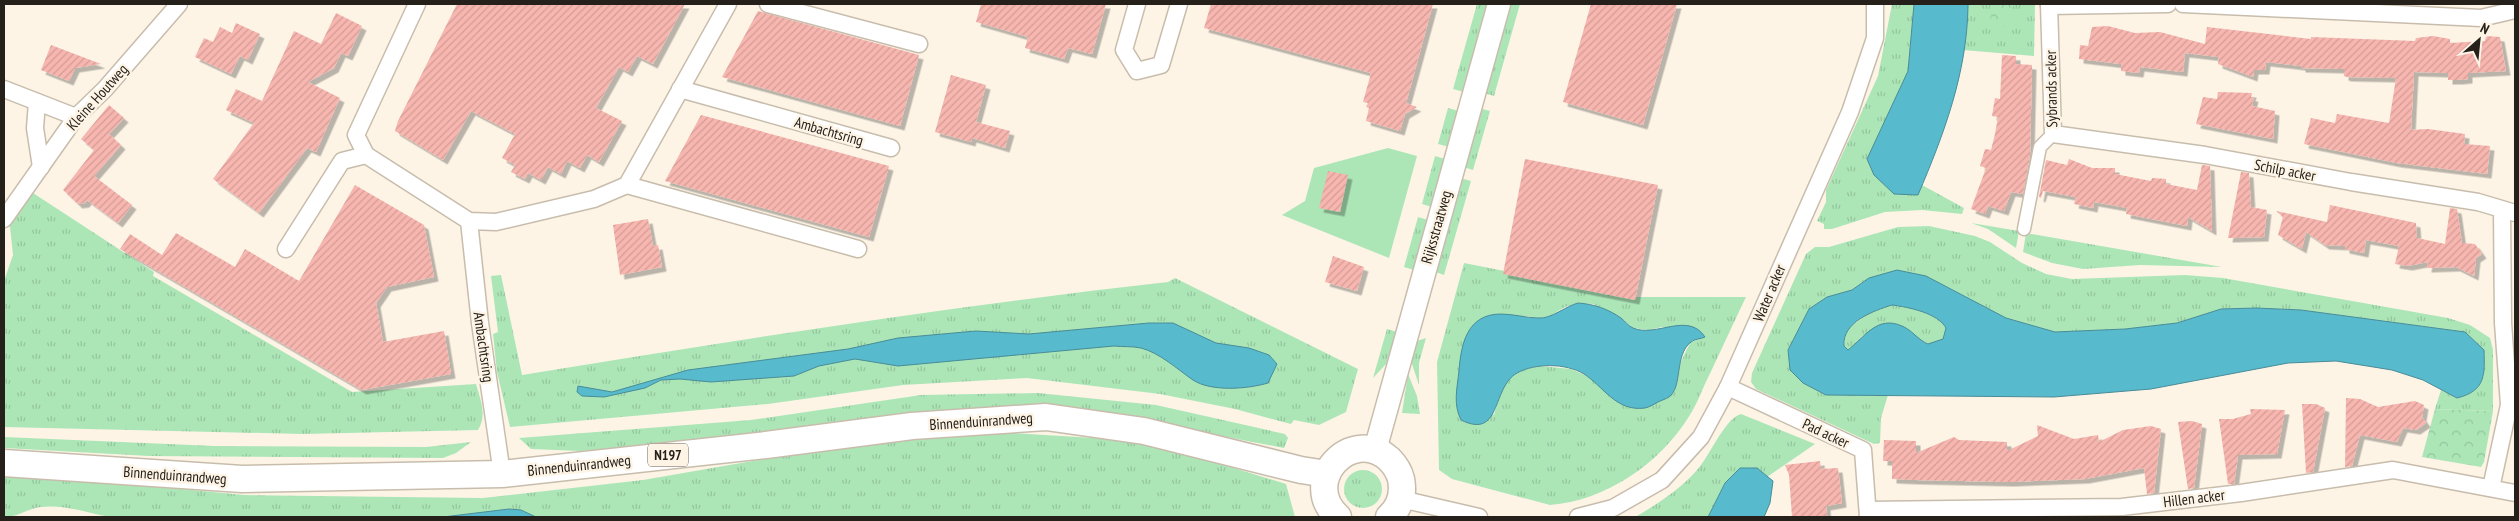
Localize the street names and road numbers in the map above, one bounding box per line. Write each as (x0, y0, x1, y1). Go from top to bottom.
street label: Sybrands acker (2041, 49, 2061, 128)
street label: Kleine Houtweg (62, 60, 132, 134)
street label: Ambachtsring (792, 112, 866, 150)
street label: Schilp acker (2253, 155, 2318, 185)
street label: Rijksstraatweg (1416, 188, 1456, 266)
street label: Water acker (1748, 261, 1790, 325)
street label: Ambachtsring (470, 311, 498, 383)
street label: Binnenduinrandweg (929, 408, 1033, 434)
street label: Pad acker (1800, 414, 1853, 452)
road number: N197 (648, 444, 688, 466)
street label: Binnenduinrandweg (527, 450, 631, 480)
street label: Binnenduinrandweg (123, 462, 227, 488)
street label: Hillen acker (2162, 485, 2227, 511)

